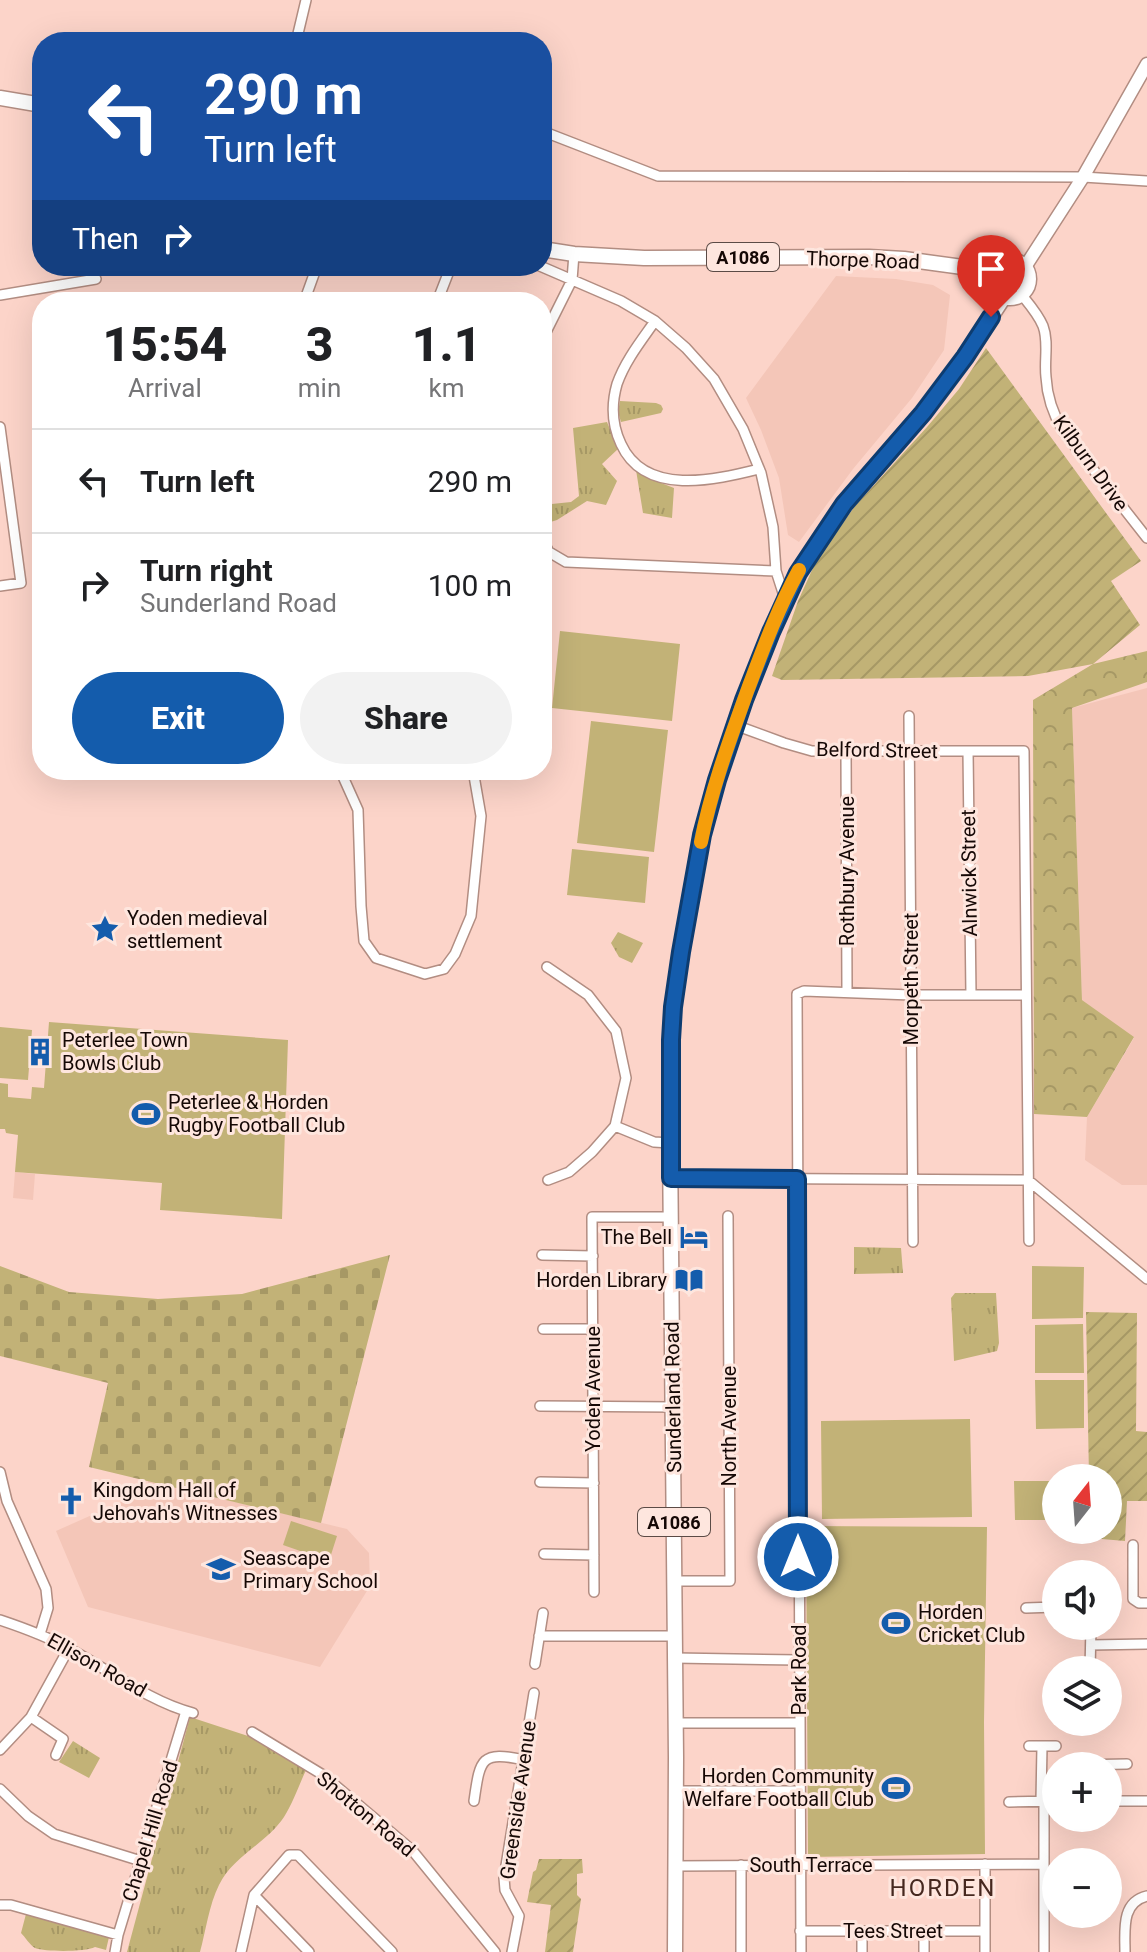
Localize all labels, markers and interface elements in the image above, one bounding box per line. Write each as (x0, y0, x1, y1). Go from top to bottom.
text: 290 m (204, 62, 363, 128)
icon: left (72, 64, 176, 168)
text: Turn left (204, 129, 337, 171)
icon: right (155, 216, 199, 260)
text: Then (72, 221, 139, 256)
pin (957, 235, 1025, 317)
road number: A1086 (707, 243, 779, 271)
street label: Thorpe Road (806, 246, 920, 274)
icon: arrive (969, 247, 1013, 291)
text: 15:54 (103, 316, 227, 373)
text: 3 (306, 316, 333, 373)
text: 1.1 (412, 316, 481, 373)
text: Arrival (128, 373, 202, 403)
text: min (298, 373, 341, 403)
text: km (429, 373, 465, 403)
street label: Kilburn Drive (1048, 411, 1134, 515)
icon: left (72, 459, 116, 503)
text: Turn left (140, 464, 255, 499)
text: 290 m (428, 464, 512, 499)
text: Turn right (140, 553, 273, 588)
icon: right (72, 563, 116, 607)
text: 100 m (428, 568, 512, 603)
text: Sunderland Road (140, 588, 337, 618)
button: Exit (72, 672, 284, 764)
button: Share (300, 672, 512, 764)
street label: Belford Street (816, 737, 938, 763)
street label: Rothbury Avenue (835, 796, 859, 946)
street label: Alnwick Street (956, 809, 982, 937)
place label: Yoden medieval settlement (127, 906, 268, 953)
street label: Morpeth Street (899, 913, 923, 1045)
place icon: Yoden medieval settlement (90, 914, 120, 944)
place label: Peterlee Town Bowls Club (62, 1028, 188, 1075)
building icon: Peterlee Town Bowls Club (25, 1037, 55, 1067)
place label: Peterlee & Horden Rugby Football Club (168, 1090, 345, 1137)
sports icon: Peterlee & Horden Rugby Football Club (131, 1099, 161, 1129)
hotel icon: The Bell (679, 1222, 709, 1252)
place label: The Bell (601, 1225, 672, 1249)
library icon: Horden Library (674, 1265, 704, 1295)
place label: Horden Library (536, 1268, 668, 1292)
street label: Sunderland Road (660, 1321, 686, 1473)
street label: Yoden Avenue (581, 1326, 605, 1452)
street label: North Avenue (717, 1366, 741, 1486)
north arrow (1042, 1464, 1122, 1544)
map controls (1042, 1464, 1122, 1928)
place label: Kingdom Hall of Jehovah's Witnesses (93, 1478, 278, 1525)
church icon: Kingdom Hall of Jehovah's Witnesses (56, 1486, 86, 1516)
road number: A1086 (638, 1508, 710, 1536)
position arrow (756, 1515, 840, 1599)
place label: Seascape Primary School (243, 1546, 378, 1593)
school or university icon: Seascape Primary School (206, 1554, 236, 1584)
button: sound (1042, 1560, 1122, 1640)
place label: Horden Cricket Club (918, 1600, 1025, 1647)
sports icon: Horden Cricket Club (881, 1608, 911, 1638)
street label: Park Road (787, 1624, 811, 1716)
street label: Ellison Road (43, 1628, 151, 1702)
button: layers (1042, 1656, 1122, 1736)
street label: Greenside Avenue (495, 1719, 541, 1881)
button: + (1042, 1752, 1122, 1832)
street label: Chapel Hill Road (117, 1758, 183, 1904)
place label: Horden Community Welfare Football Club (684, 1764, 875, 1811)
street label: Shotton Road (312, 1766, 420, 1862)
sports icon: Horden Community Welfare Football Club (881, 1773, 911, 1803)
button: − (1042, 1848, 1122, 1928)
street label: South Terrace (749, 1853, 873, 1877)
district label: HORDEN (890, 1874, 996, 1902)
street label: Tees Street (843, 1919, 943, 1943)

